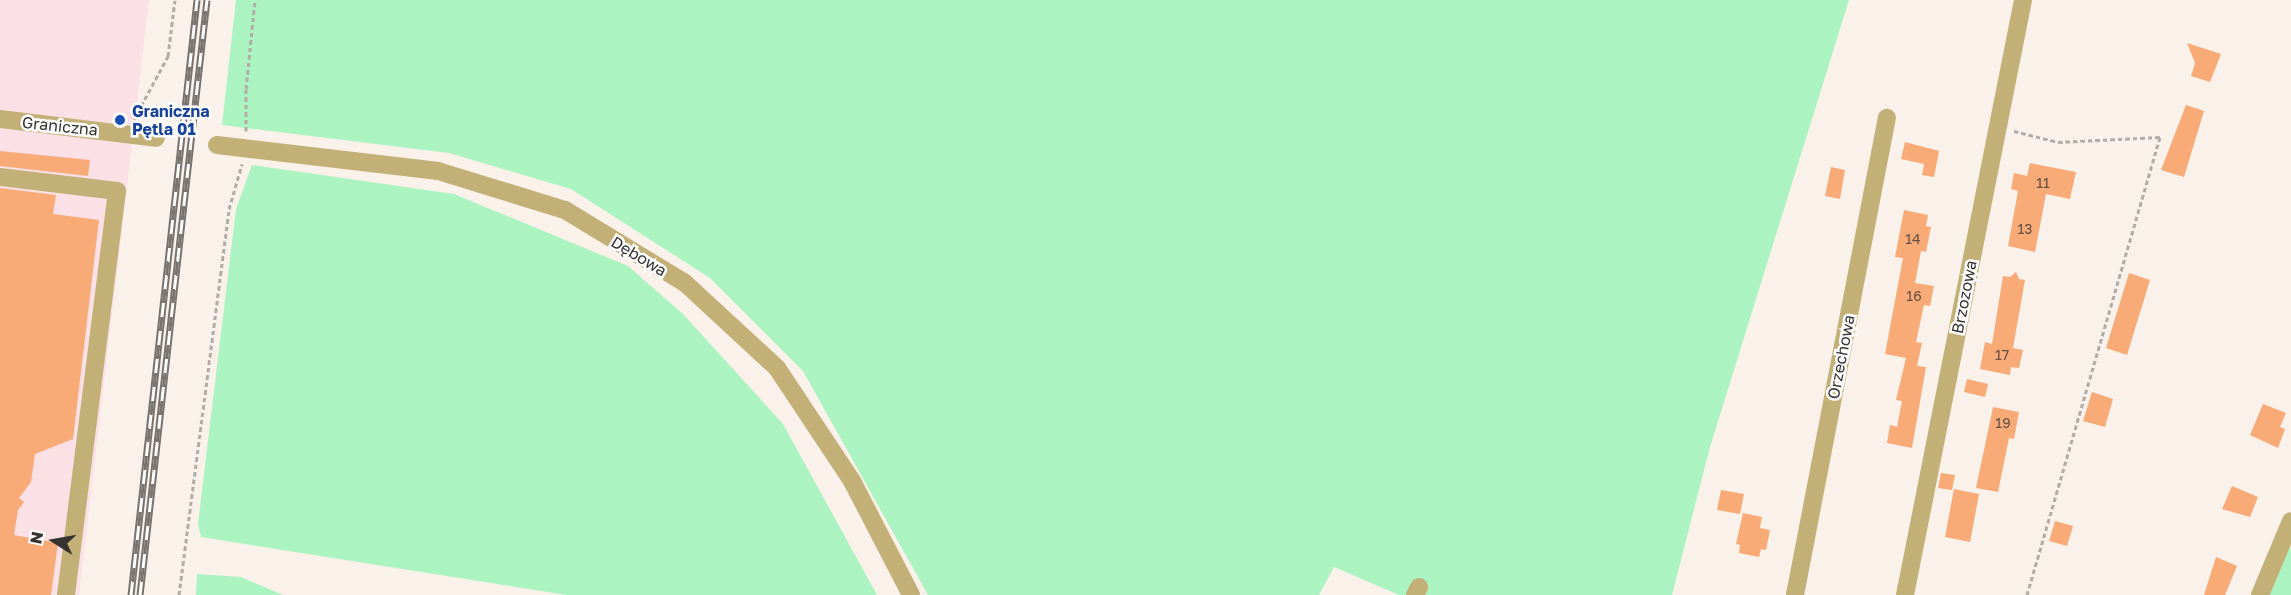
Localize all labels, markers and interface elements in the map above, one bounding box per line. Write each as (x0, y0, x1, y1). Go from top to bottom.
place label: Graniczna Pętla 01 (132, 101, 209, 139)
street label: Graniczna (21, 112, 99, 140)
marker: Graniczna Pętla 01 (113, 113, 127, 127)
house number: 11 (2036, 175, 2050, 191)
house number: 13 (2018, 221, 2032, 237)
house number: 14 (1905, 231, 1921, 247)
street label: Dębowa (608, 232, 670, 280)
street label: Brzozowa (1948, 259, 1980, 335)
house number: 16 (1906, 288, 1922, 304)
street label: Orzechowa (1823, 313, 1859, 401)
house number: 17 (1995, 347, 2009, 363)
house number: 19 (1995, 415, 2011, 431)
north arrow (24, 511, 84, 571)
text: N (25, 530, 47, 545)

